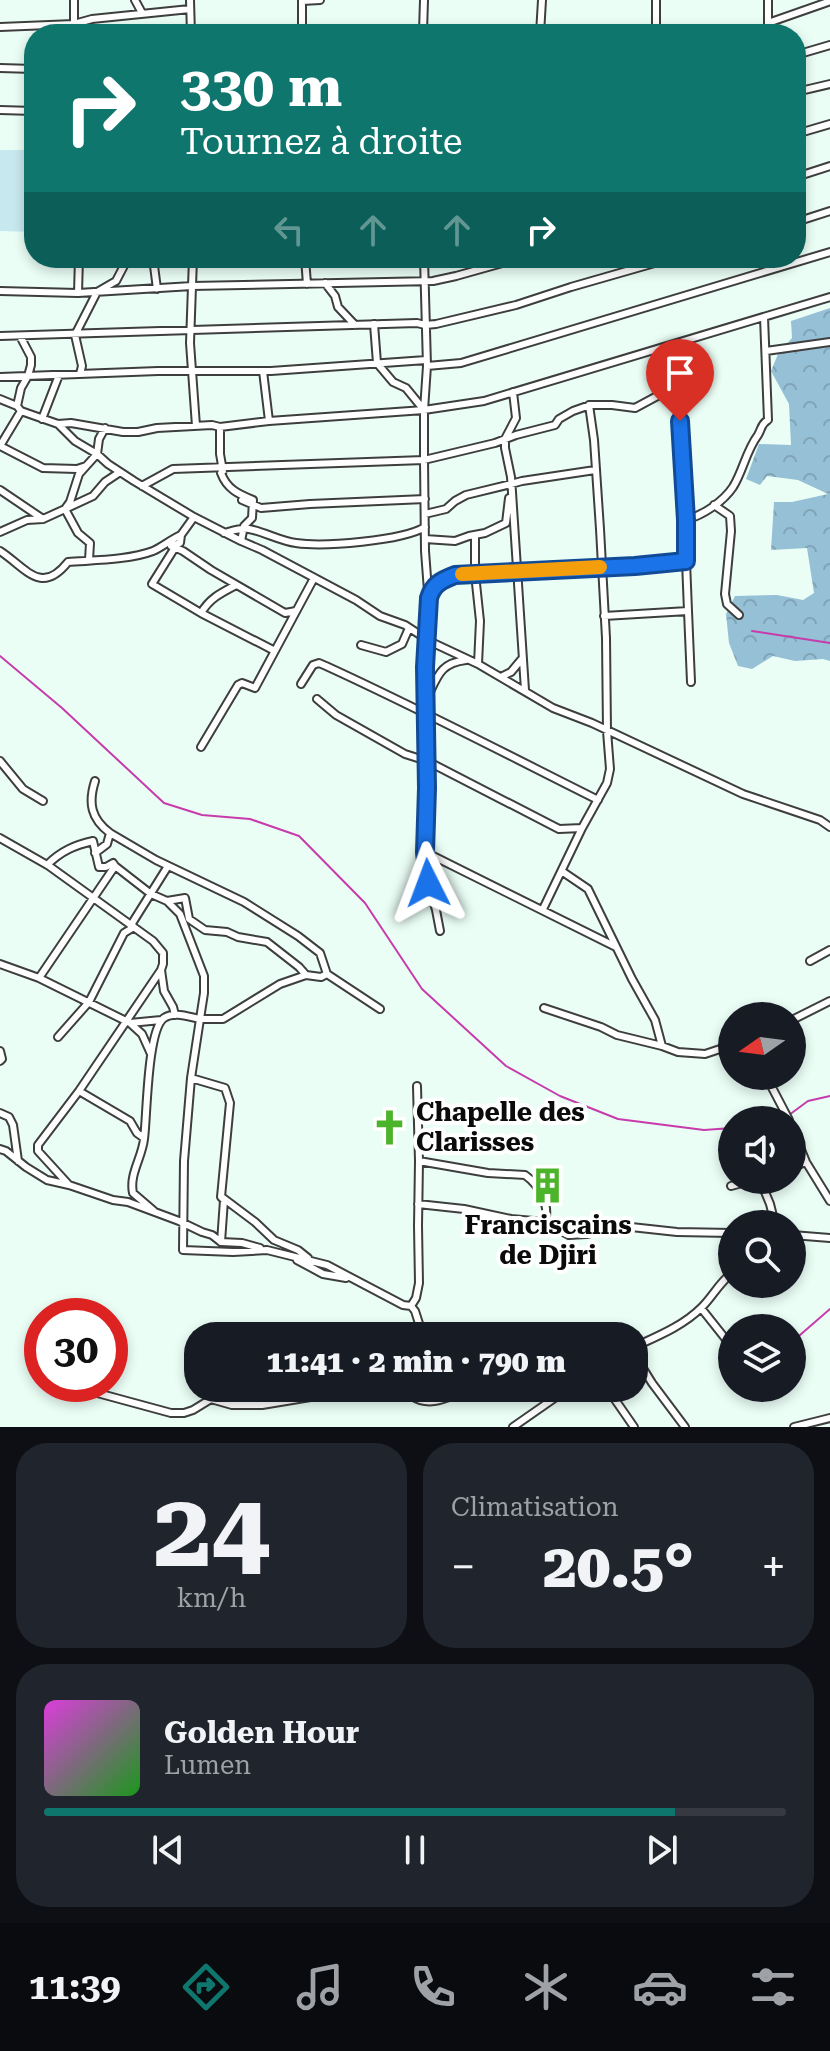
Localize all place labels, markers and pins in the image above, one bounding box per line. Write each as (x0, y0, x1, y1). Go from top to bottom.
pin (646, 339, 714, 421)
place label: Chapelle des Clarisses (416, 1097, 585, 1157)
church icon: Chapelle des Clarisses (371, 1108, 409, 1146)
building icon: Franciscains de Djiri (529, 1167, 567, 1205)
place label: Franciscains de Djiri (464, 1210, 632, 1270)

